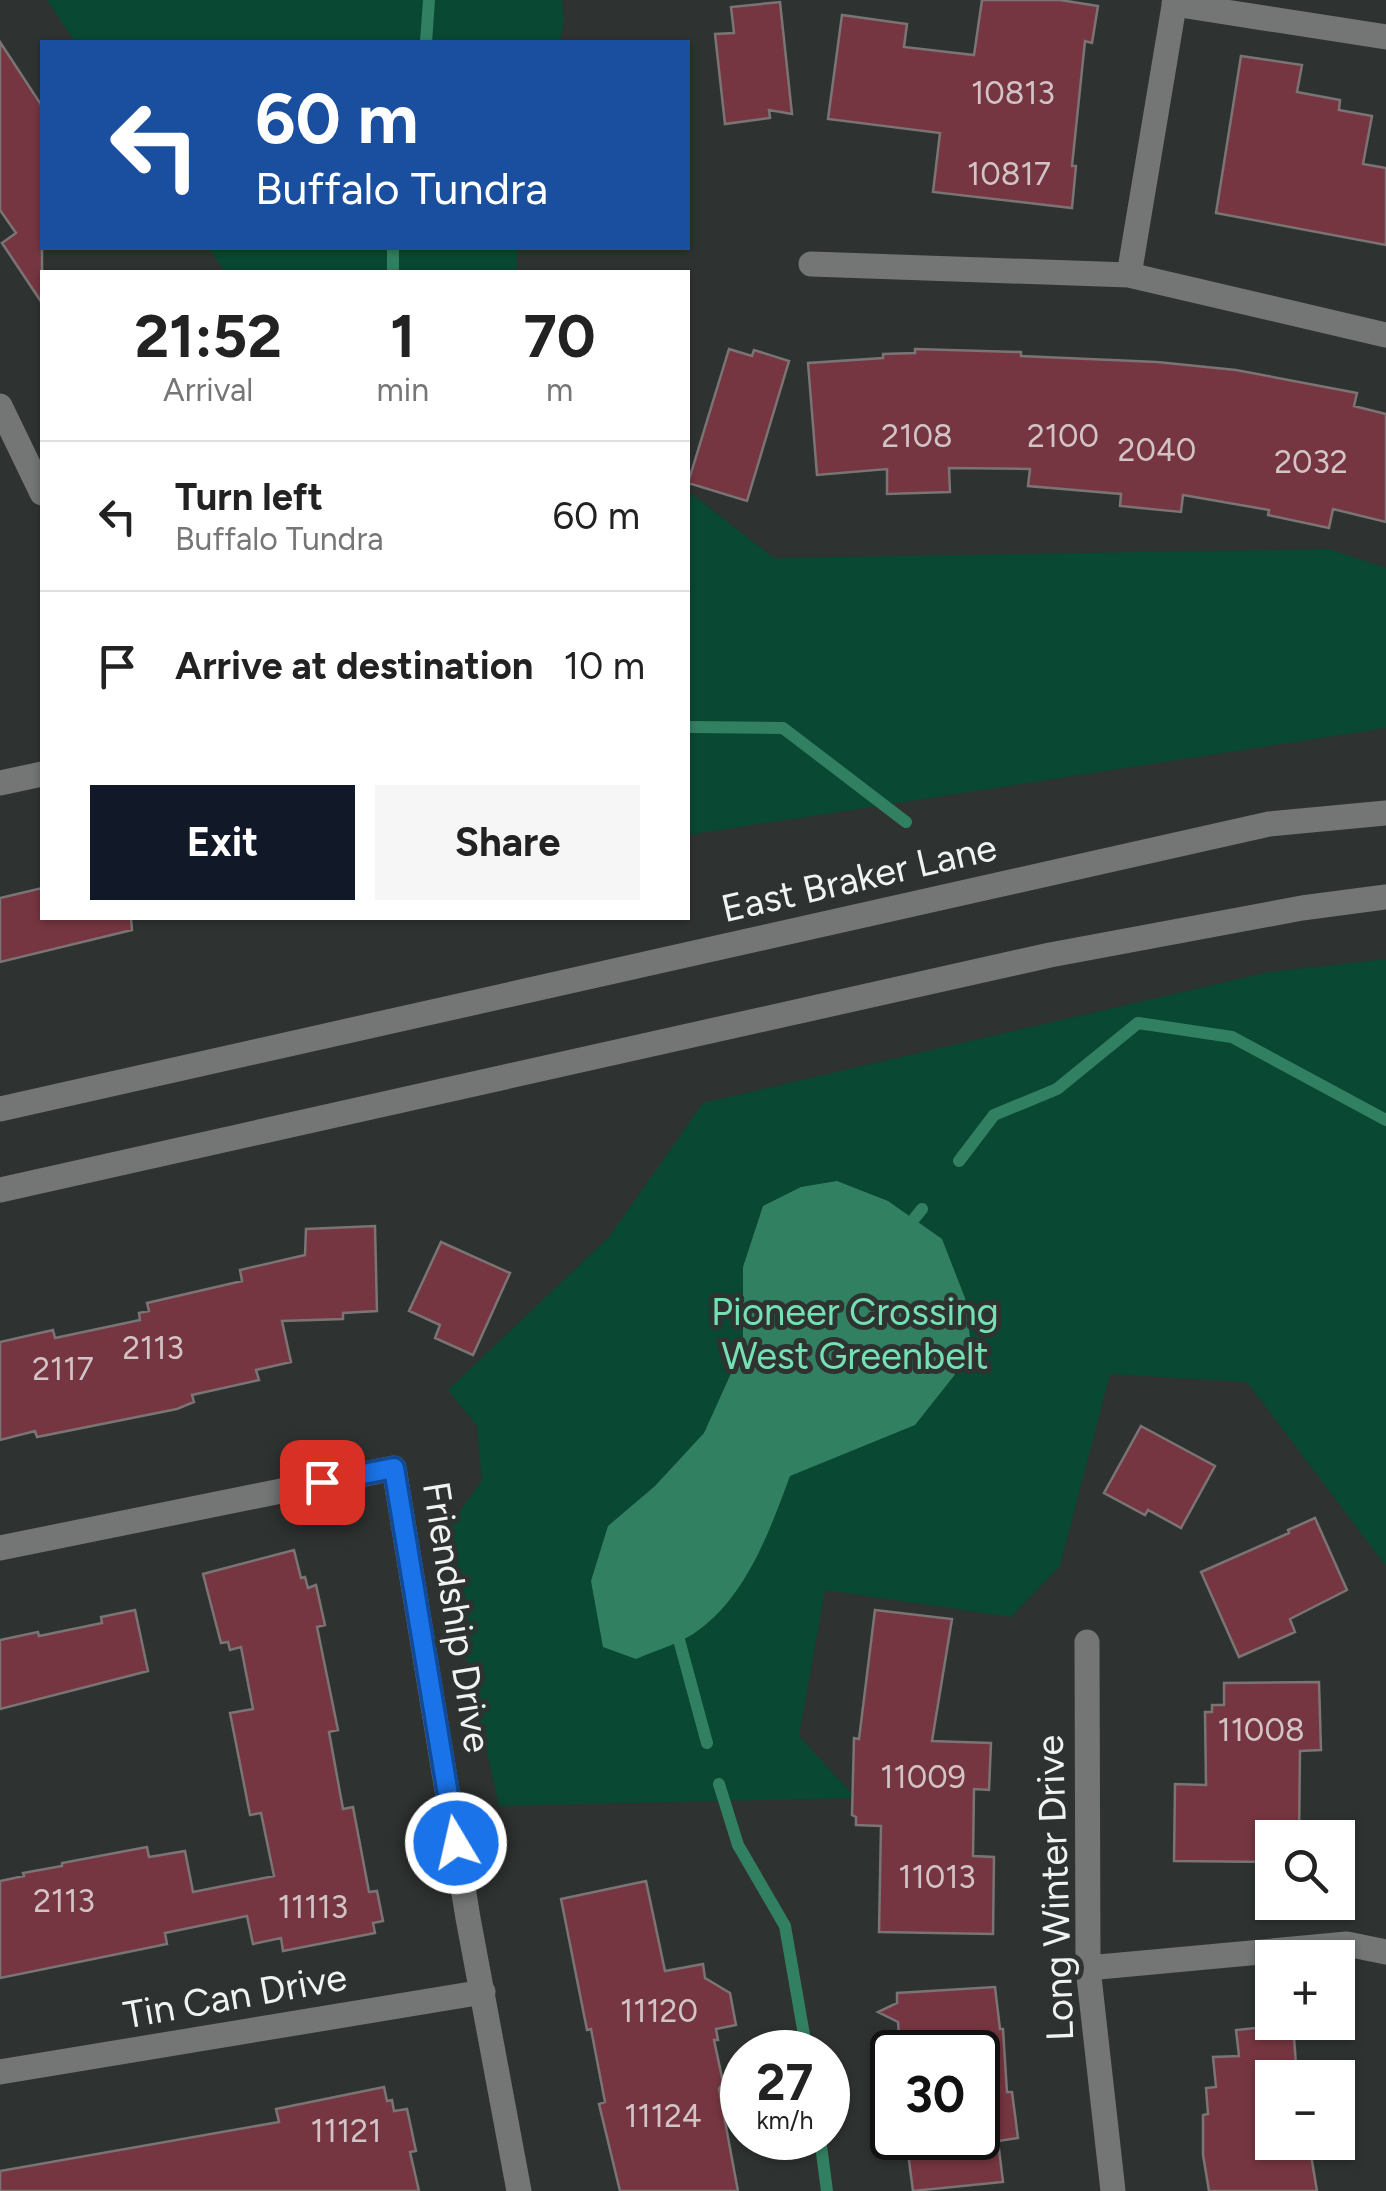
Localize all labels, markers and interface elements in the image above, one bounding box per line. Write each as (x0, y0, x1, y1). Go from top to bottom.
house number: 10813 (971, 74, 1055, 112)
text: 60 m (255, 76, 419, 161)
icon: left (90, 80, 220, 210)
house number: 10817 (967, 155, 1051, 193)
text: Buffalo Tundra (255, 161, 548, 215)
text: 21:52 (134, 300, 282, 372)
text: 1 (390, 300, 415, 372)
text: 70 (523, 300, 596, 372)
text: Arrival (163, 371, 253, 409)
text: min (376, 371, 429, 409)
text: m (546, 371, 573, 409)
house number: 2108 (881, 417, 953, 455)
house number: 2100 (1027, 417, 1099, 455)
house number: 2040 (1118, 431, 1196, 469)
house number: 2032 (1274, 443, 1348, 481)
text: Turn left (175, 474, 323, 520)
icon: left (90, 489, 145, 544)
text: 60 m (552, 493, 640, 539)
text: Buffalo Tundra (175, 520, 384, 558)
icon: arrive (90, 639, 145, 694)
text: Arrive at destination (175, 643, 533, 689)
text: 10 m (563, 643, 645, 689)
button: Exit (90, 785, 355, 900)
button: Share (375, 785, 640, 900)
street label: East Braker Lane (717, 824, 1001, 932)
park label: Pioneer Crossing West Greenbelt (711, 1289, 999, 1379)
house number: 2113 (122, 1329, 184, 1367)
house number: 2117 (32, 1350, 94, 1388)
pin (280, 1440, 365, 1525)
icon: arrive (295, 1455, 350, 1510)
street label: Friendship Drive (413, 1478, 501, 1756)
house number: 11008 (1217, 1711, 1305, 1749)
street label: Long Winter Drive (1027, 1734, 1083, 2042)
house number: 11009 (880, 1758, 966, 1796)
position arrow (404, 1791, 508, 1895)
map controls (1255, 1820, 1355, 2160)
button: search (1255, 1820, 1355, 1920)
house number: 11013 (898, 1858, 976, 1896)
house number: 2113 (33, 1882, 95, 1920)
house number: 11113 (278, 1888, 348, 1926)
button: + (1255, 1940, 1355, 2040)
street label: Tin Can Drive (120, 1954, 350, 2038)
house number: 11120 (620, 1992, 698, 2030)
speed limit sign: 30 (870, 2030, 1000, 2160)
text: 27 (757, 2052, 813, 2113)
button: − (1255, 2060, 1355, 2160)
house number: 11124 (624, 2097, 702, 2135)
text: km/h (756, 2105, 814, 2135)
house number: 11121 (311, 2112, 381, 2150)

